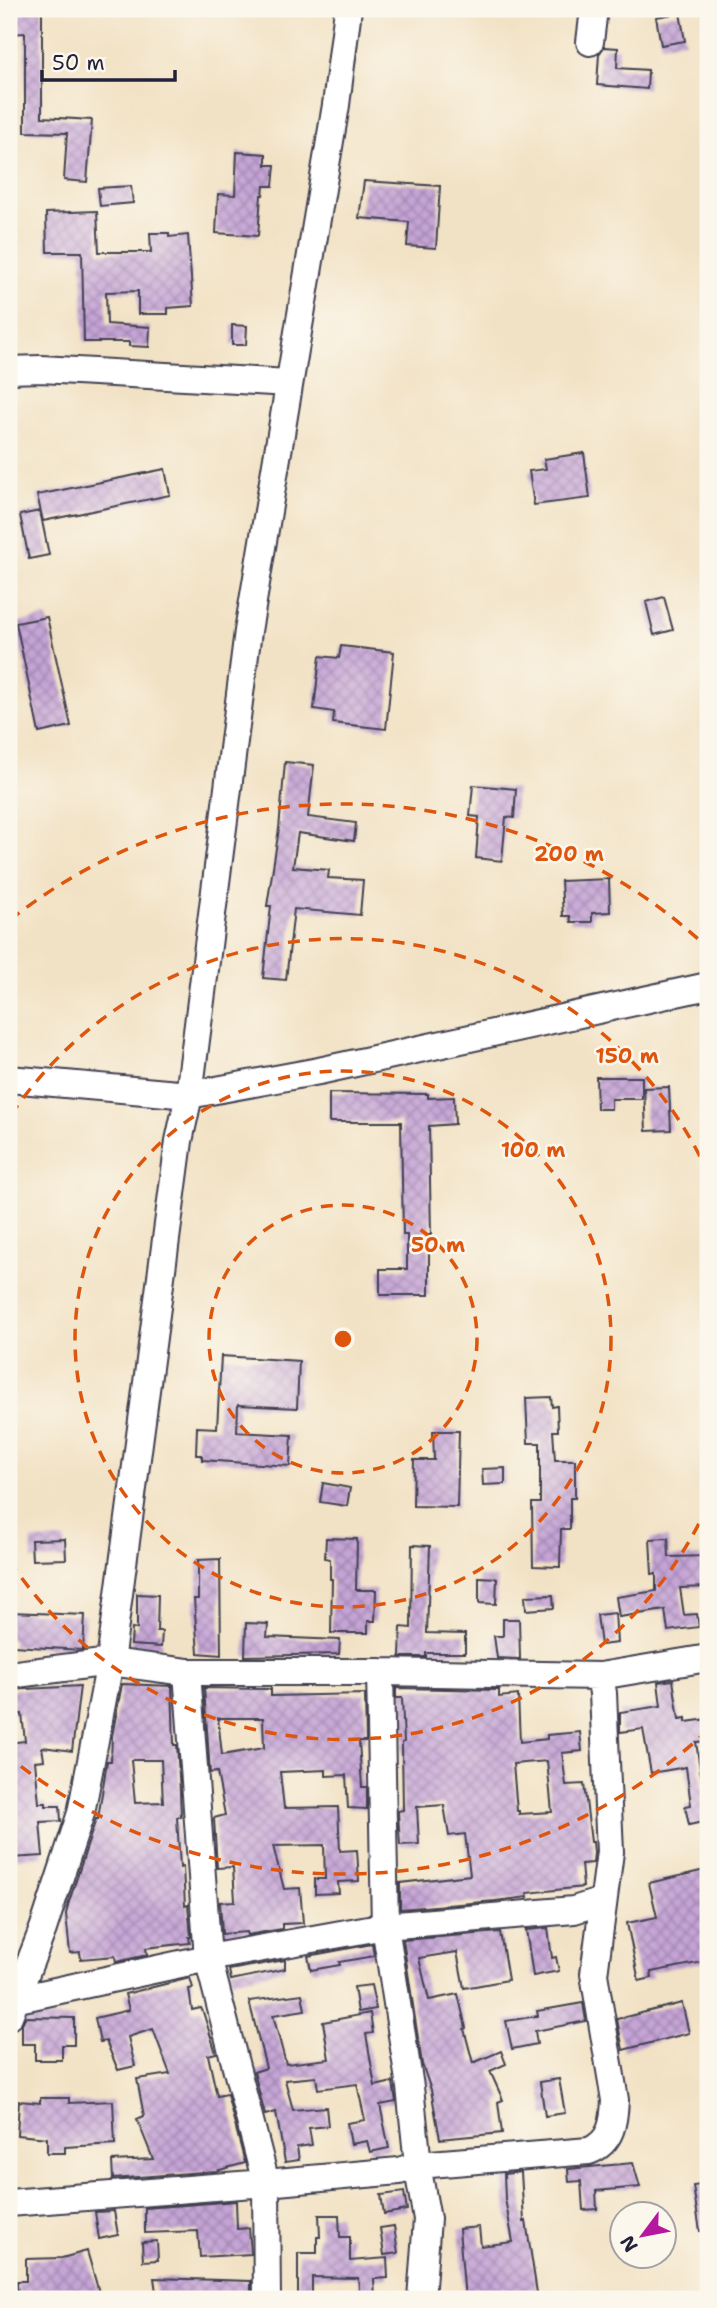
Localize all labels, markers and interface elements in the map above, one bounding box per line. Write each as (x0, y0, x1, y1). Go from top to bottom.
scale bar (42, 38, 175, 82)
text: 50 m (52, 49, 105, 77)
text: 200 m (534, 840, 604, 868)
text: 150 m (595, 1042, 659, 1070)
text: 100 m (501, 1136, 565, 1164)
text: 50 m (411, 1231, 465, 1259)
centre of rings (331, 1327, 355, 1351)
north arrow (608, 2200, 678, 2270)
text: N (614, 2231, 644, 2257)

